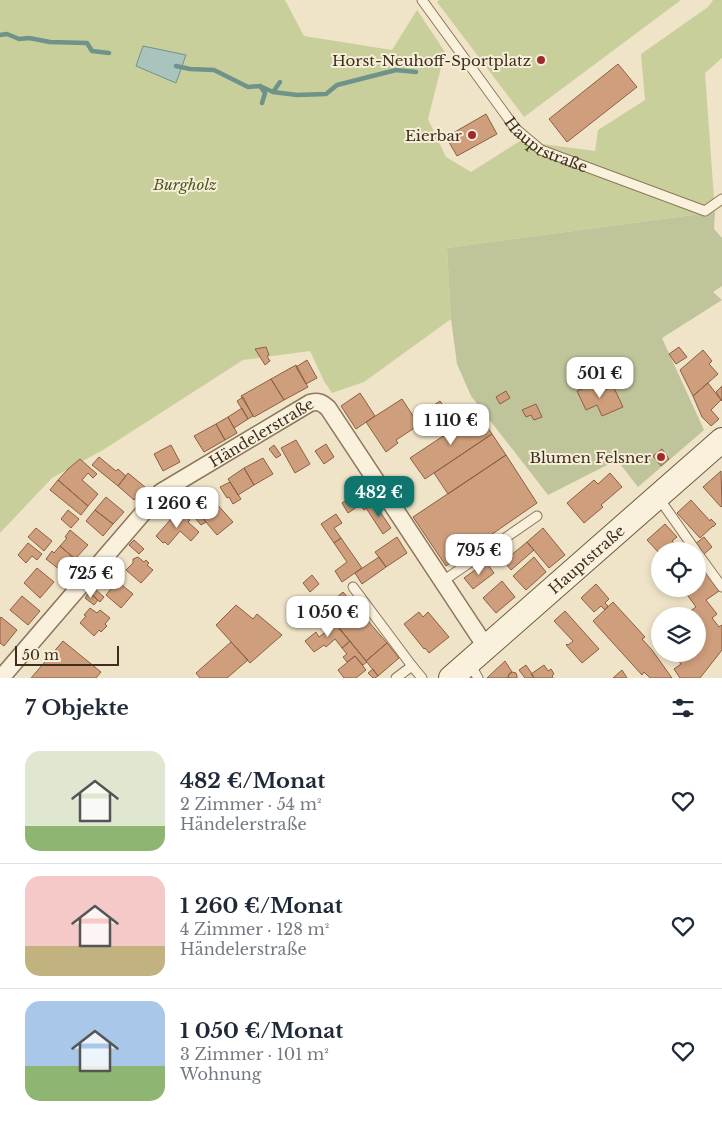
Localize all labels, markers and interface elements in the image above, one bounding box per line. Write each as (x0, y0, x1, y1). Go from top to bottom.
place label: Horst-Neuhoff-Sportplatz (332, 51, 531, 70)
marker: Horst-Neuhoff-Sportplatz (535, 54, 547, 66)
street label: Hauptstraße (501, 113, 590, 176)
place label: Eierbar (405, 126, 463, 145)
marker: Eierbar (466, 129, 478, 141)
park label: Burgholz (152, 175, 217, 194)
pin: 501 € (565, 356, 635, 399)
text: 501 € (577, 363, 623, 383)
street label: Händelerstraße (205, 394, 317, 471)
pin: 1 110 € (405, 404, 497, 446)
text: 1 110 € (424, 410, 478, 430)
place label: Blumen Felsner (529, 448, 652, 467)
marker: Blumen Felsner (655, 451, 667, 463)
pin: 482 € (344, 476, 414, 518)
text: 482 € (355, 482, 403, 502)
pin: 1 260 € (131, 486, 223, 529)
text: 1 260 € (147, 493, 207, 513)
street label: Hauptstraße (544, 521, 628, 598)
pin: 795 € (444, 534, 514, 576)
text: 795 € (456, 540, 502, 560)
map controls (651, 542, 706, 662)
button: locate (651, 542, 706, 597)
pin: 725 € (56, 556, 126, 599)
text: 725 € (69, 563, 113, 583)
pin: 1 050 € (282, 596, 374, 638)
text: 1 050 € (297, 602, 359, 622)
button: layers (651, 607, 706, 662)
scale bar (15, 643, 119, 666)
text: 50 m (22, 646, 59, 664)
icon: filters (669, 694, 697, 722)
text: 7 Objekte (25, 695, 129, 721)
text: 482 €/Monat (180, 768, 325, 794)
icon: home (65, 771, 125, 831)
icon: heart (669, 787, 697, 815)
text: 2 Zimmer · 54 m² (180, 794, 321, 814)
text: Händelerstraße (180, 814, 307, 834)
text: 1 260 €/Monat (180, 893, 343, 919)
icon: home (65, 896, 125, 956)
icon: heart (669, 912, 697, 940)
text: 4 Zimmer · 128 m² (180, 919, 329, 939)
text: Händelerstraße (180, 939, 307, 959)
text: 1 050 €/Monat (180, 1018, 343, 1044)
icon: home (65, 1021, 125, 1081)
icon: heart (669, 1037, 697, 1065)
text: 3 Zimmer · 101 m² (180, 1044, 329, 1064)
text: Wohnung (180, 1064, 261, 1084)

